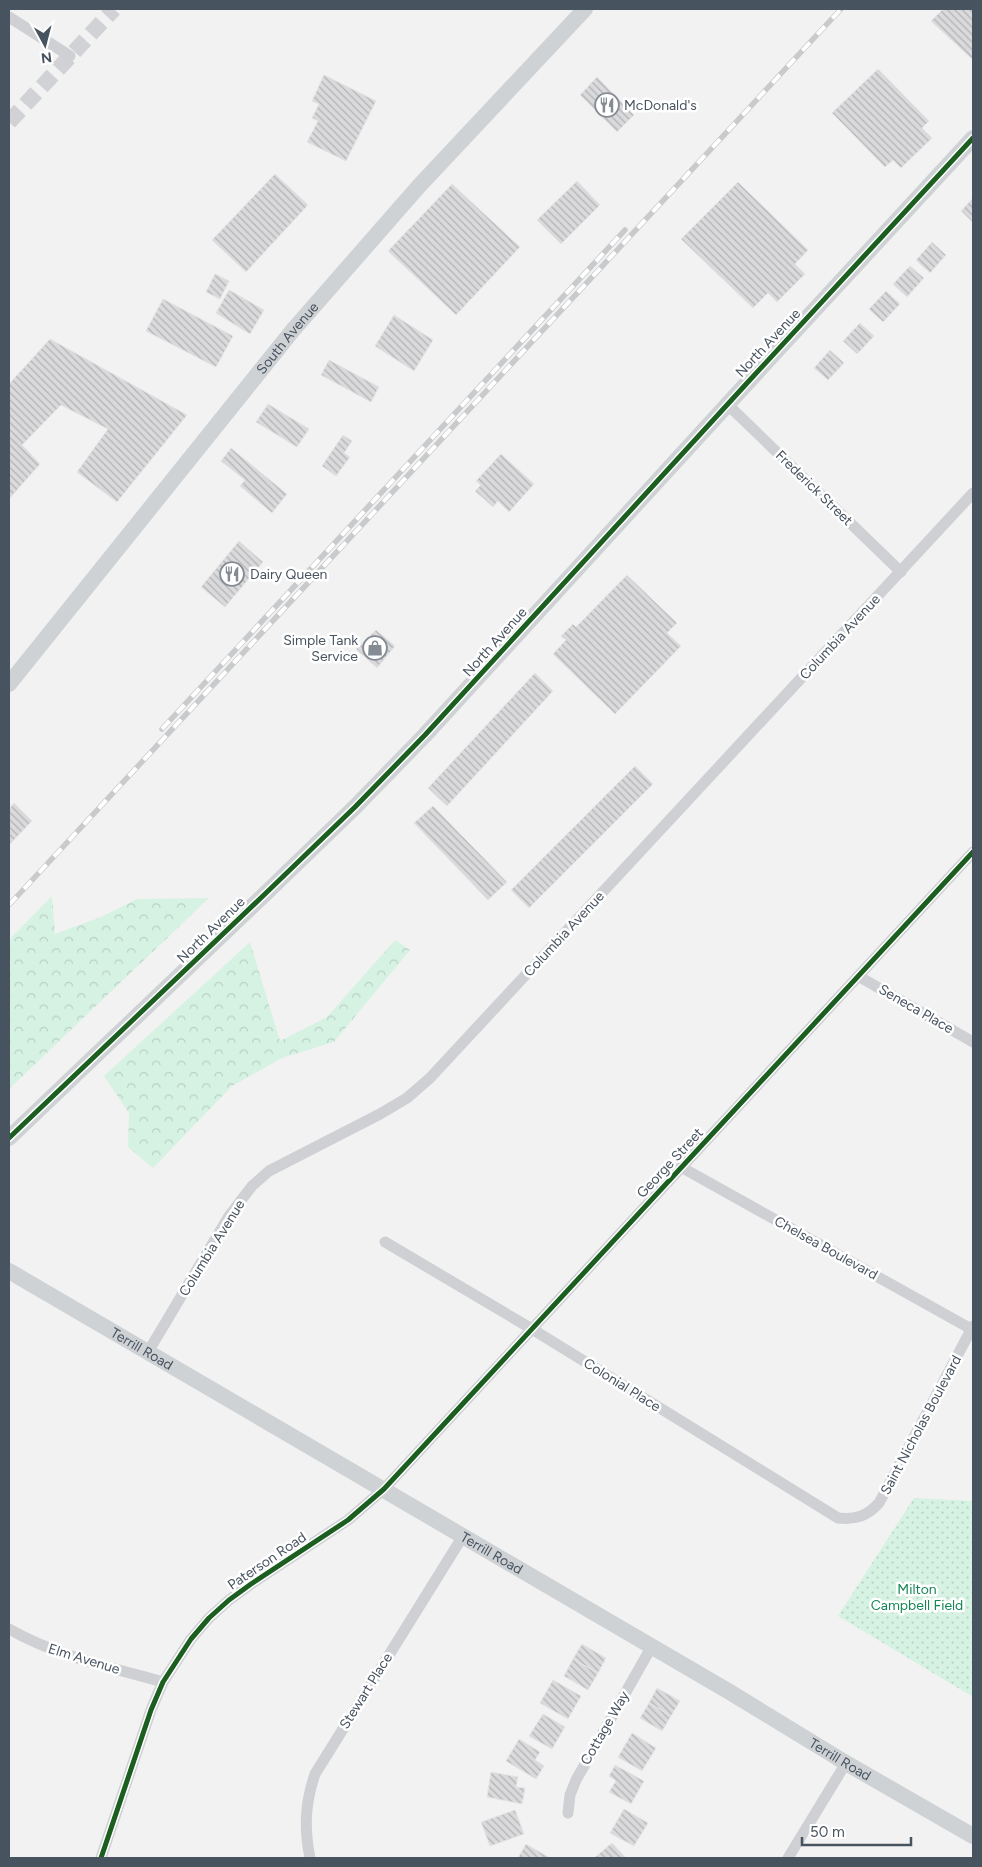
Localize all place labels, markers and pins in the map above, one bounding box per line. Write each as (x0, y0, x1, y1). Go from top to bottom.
restaurant icon: McDonald's (594, 92, 620, 118)
place label: McDonald's (624, 97, 697, 114)
restaurant icon: Dairy Queen (219, 561, 245, 587)
place label: Dairy Queen (250, 566, 328, 583)
place label: Simple Tank Service (283, 632, 358, 665)
shop icon: Simple Tank Service (362, 635, 388, 661)

